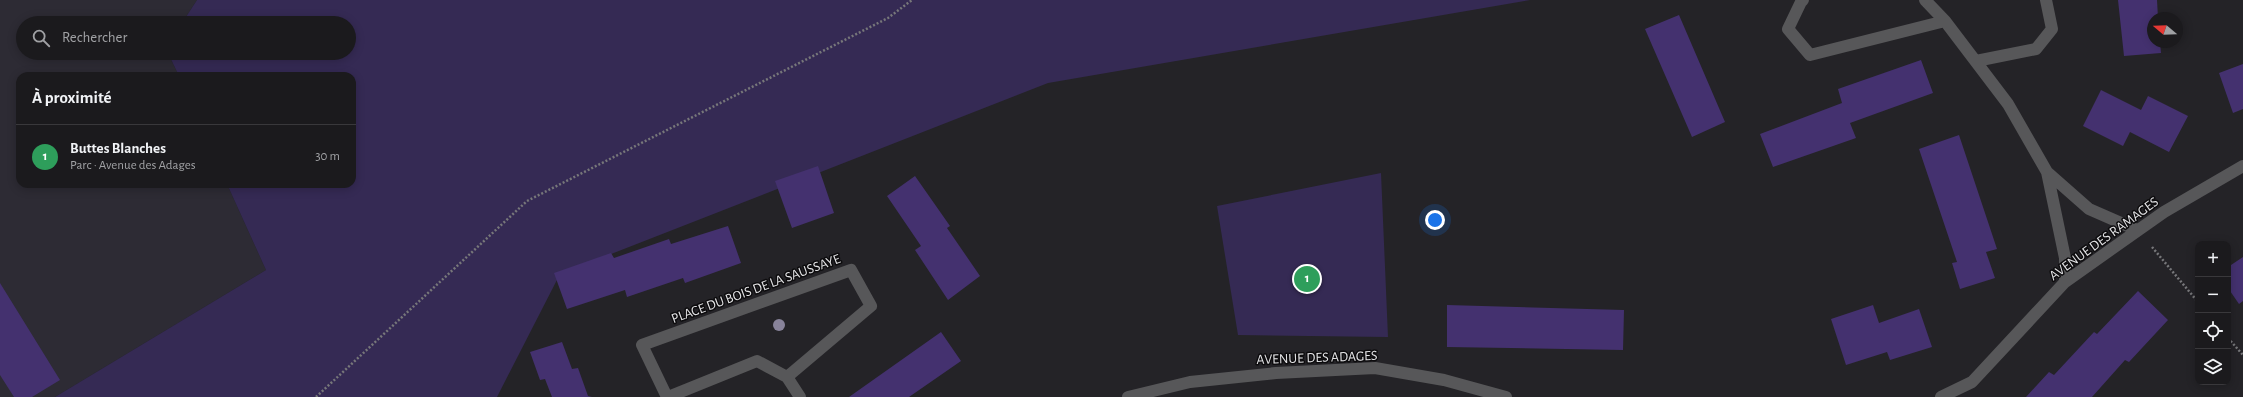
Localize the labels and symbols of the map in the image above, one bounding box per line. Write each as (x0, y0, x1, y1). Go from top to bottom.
north arrow (2147, 12, 2183, 48)
street label: AVENUE DES RAMAGES (2047, 195, 2161, 283)
your location (1425, 210, 1445, 230)
street label: PLACE DU BOIS DE LA SAUSSAYE (670, 252, 843, 326)
pin: 1 (1294, 264, 1320, 294)
street label: AVENUE DES ADAGES (1256, 349, 1378, 367)

